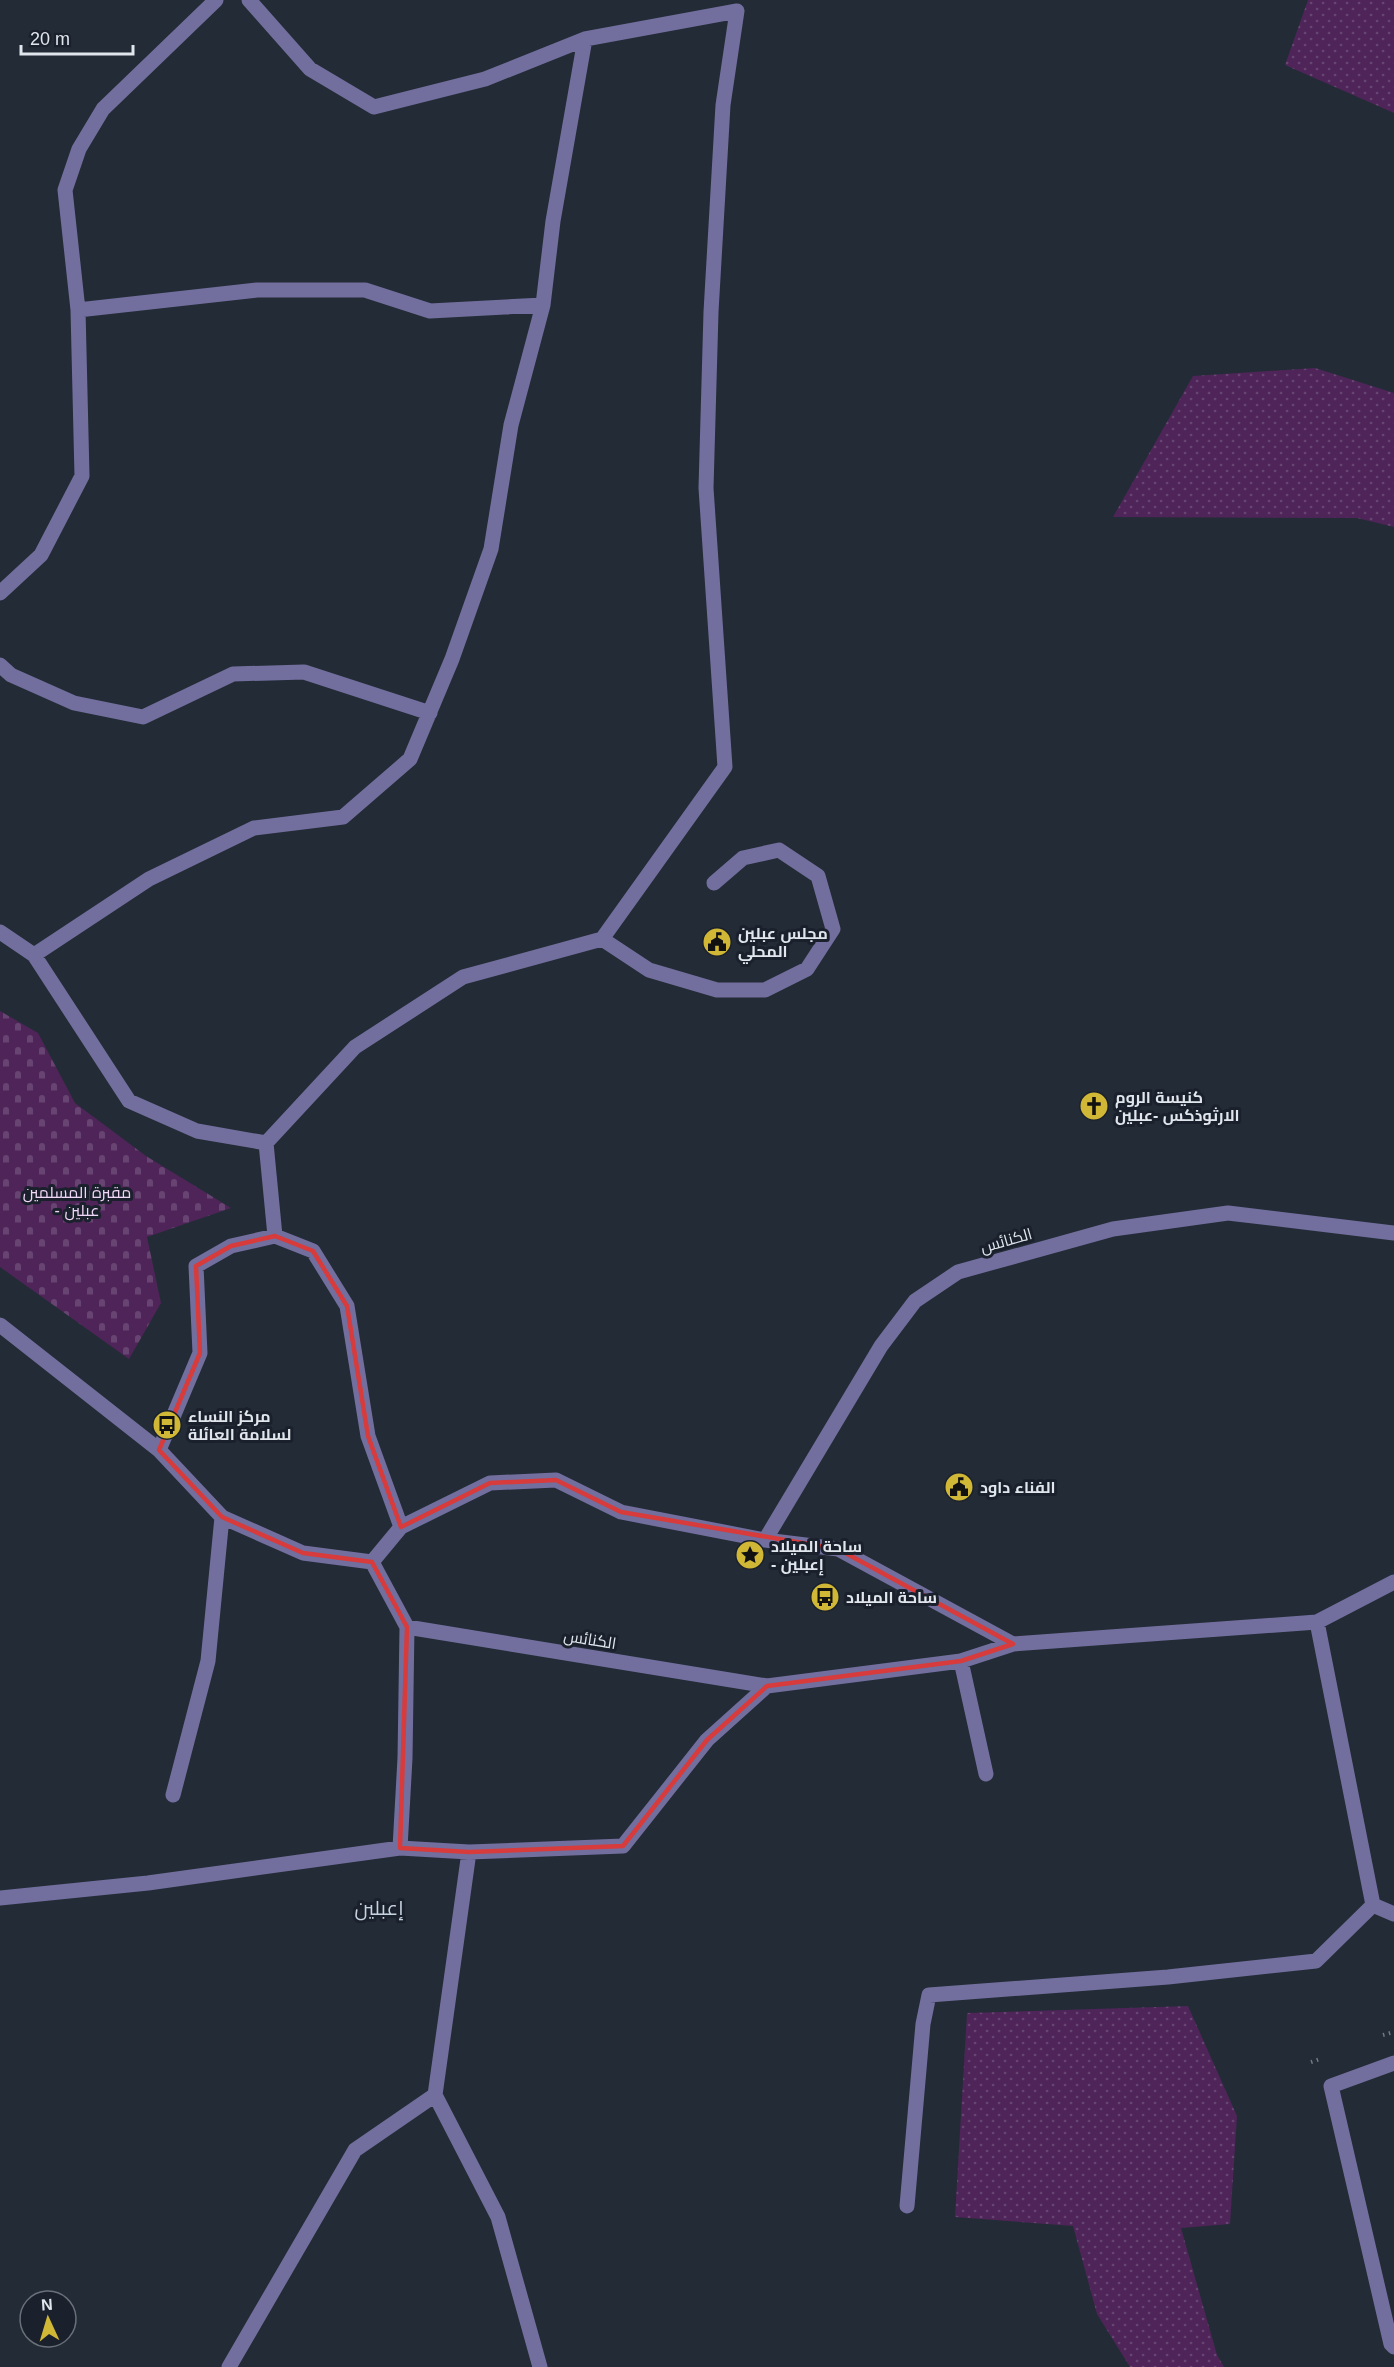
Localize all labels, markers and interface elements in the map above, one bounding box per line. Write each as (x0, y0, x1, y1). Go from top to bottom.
scale bar (21, 18, 134, 56)
text: 20 m (30, 29, 70, 49)
place label: مجلس عبلين المحلي (738, 925, 828, 964)
public building icon: مجلس عبلين المحلي (701, 926, 733, 958)
place label: كنيسة الروم الارثوذكس -عبلين (1115, 1089, 1239, 1125)
church icon: كنيسة الروم الارثوذكس -عبلين (1078, 1090, 1110, 1122)
park label: مقبرة المسلمين - عبلين (23, 1184, 131, 1221)
street label: الكنائس (978, 1225, 1034, 1258)
place label: مركز النساء لسلامة العائلة (188, 1408, 291, 1443)
bus stop icon: مركز النساء لسلامة العائلة (151, 1409, 183, 1441)
public building icon: الفناء داود (943, 1471, 975, 1503)
place label: الفناء داود (980, 1479, 1056, 1497)
place label: ساحة الميلاد - إعبلين (771, 1538, 862, 1576)
place icon: ساحة الميلاد - إعبلين (734, 1539, 766, 1571)
bus stop icon: ساحة الميلاد (809, 1581, 841, 1613)
place label: ساحة الميلاد (846, 1589, 937, 1606)
street label: الكنائس (562, 1627, 617, 1654)
district label: إعبلين (354, 1897, 404, 1921)
north arrow (18, 2289, 78, 2349)
text: N (41, 2296, 53, 2313)

